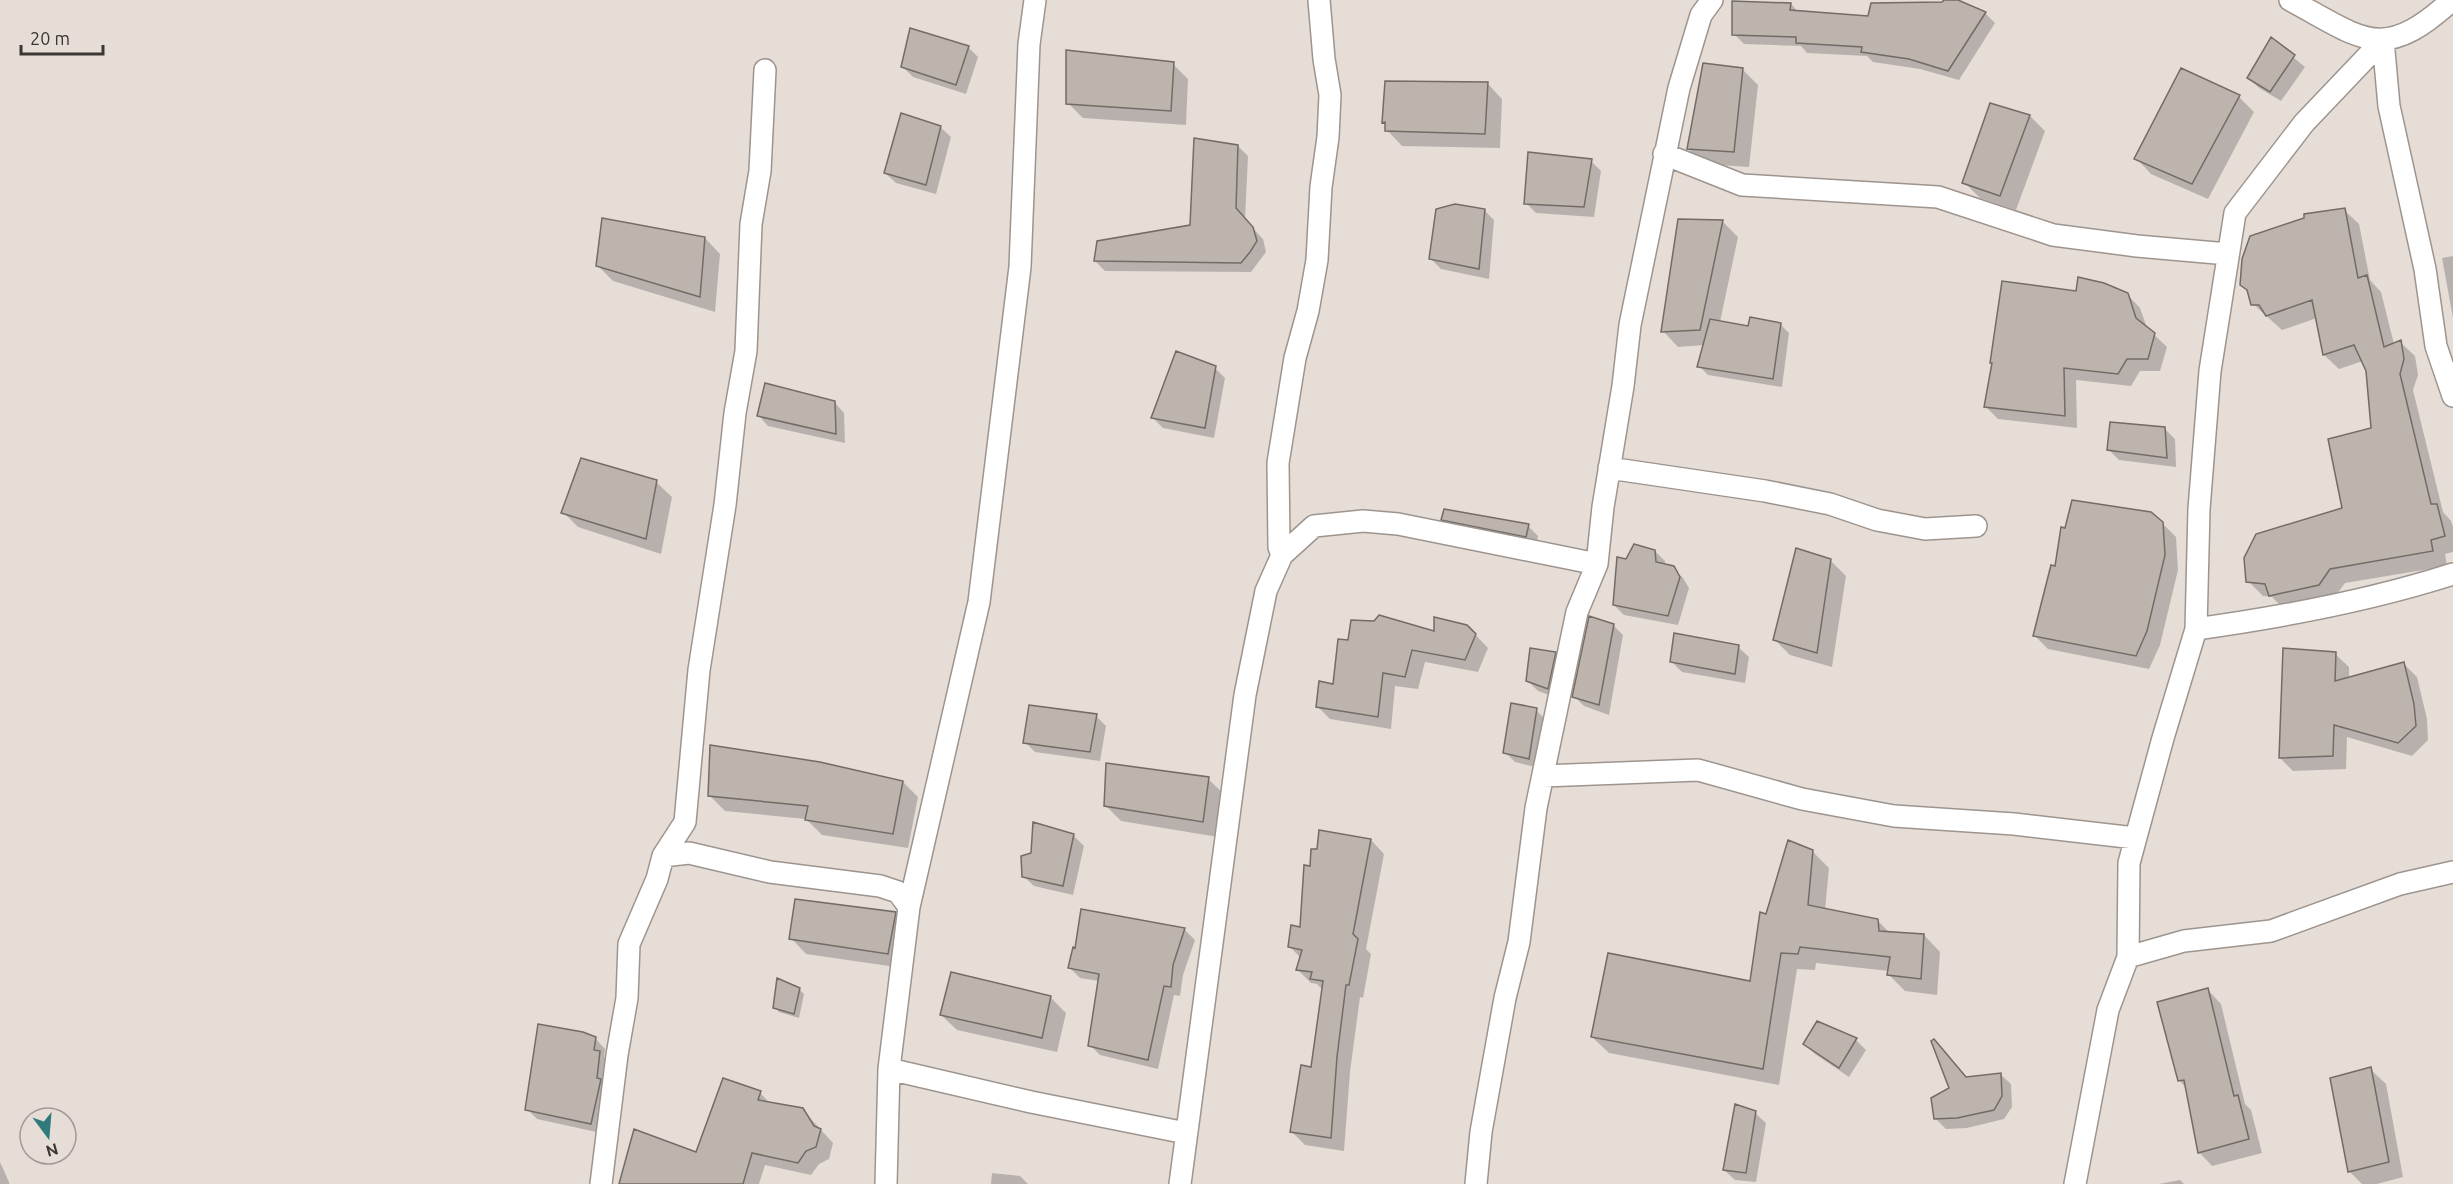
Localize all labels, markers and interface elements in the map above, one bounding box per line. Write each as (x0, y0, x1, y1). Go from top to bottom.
scale bar (21, 18, 104, 56)
text: 20 m (30, 28, 70, 48)
north arrow (18, 1106, 78, 1166)
text: N (44, 1140, 60, 1161)

